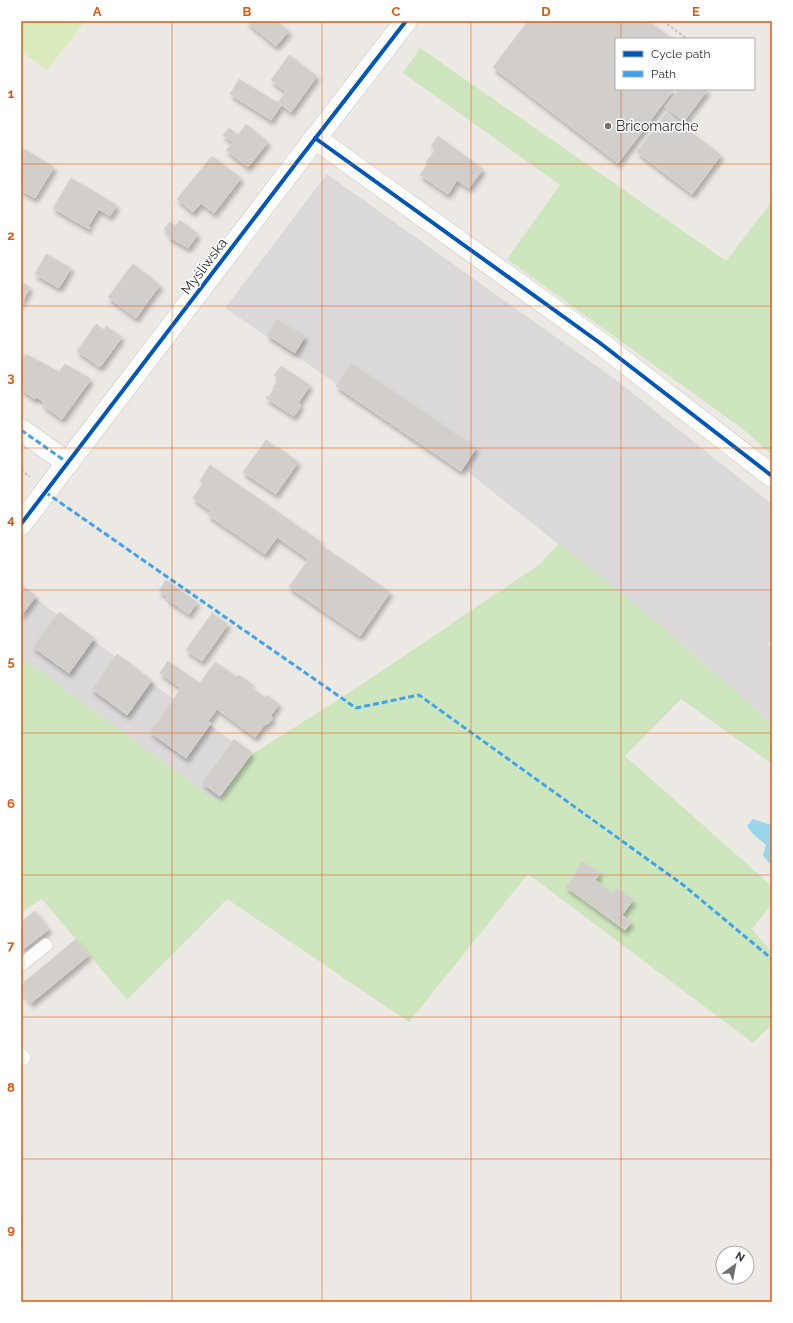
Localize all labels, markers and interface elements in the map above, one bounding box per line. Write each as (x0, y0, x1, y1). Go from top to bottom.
text: A (93, 4, 102, 19)
text: B (243, 4, 252, 19)
text: C (392, 4, 401, 19)
text: D (541, 4, 551, 19)
text: E (692, 4, 700, 19)
legend (615, 38, 755, 90)
text: Cycle path (651, 47, 710, 61)
text: Path (651, 67, 676, 81)
text: 1 (8, 86, 15, 101)
place label: Bricomarche (616, 118, 699, 134)
marker: Bricomarche (603, 121, 613, 131)
text: 2 (7, 228, 15, 243)
street label: Myśliwska (178, 235, 230, 297)
text: 3 (7, 370, 15, 385)
text: 4 (7, 512, 15, 527)
text: 5 (7, 654, 15, 669)
text: 6 (7, 796, 15, 811)
text: 7 (7, 938, 15, 953)
text: 8 (7, 1080, 15, 1095)
text: 9 (7, 1222, 15, 1237)
north arrow (715, 1245, 755, 1285)
text: N (733, 1249, 747, 1265)

